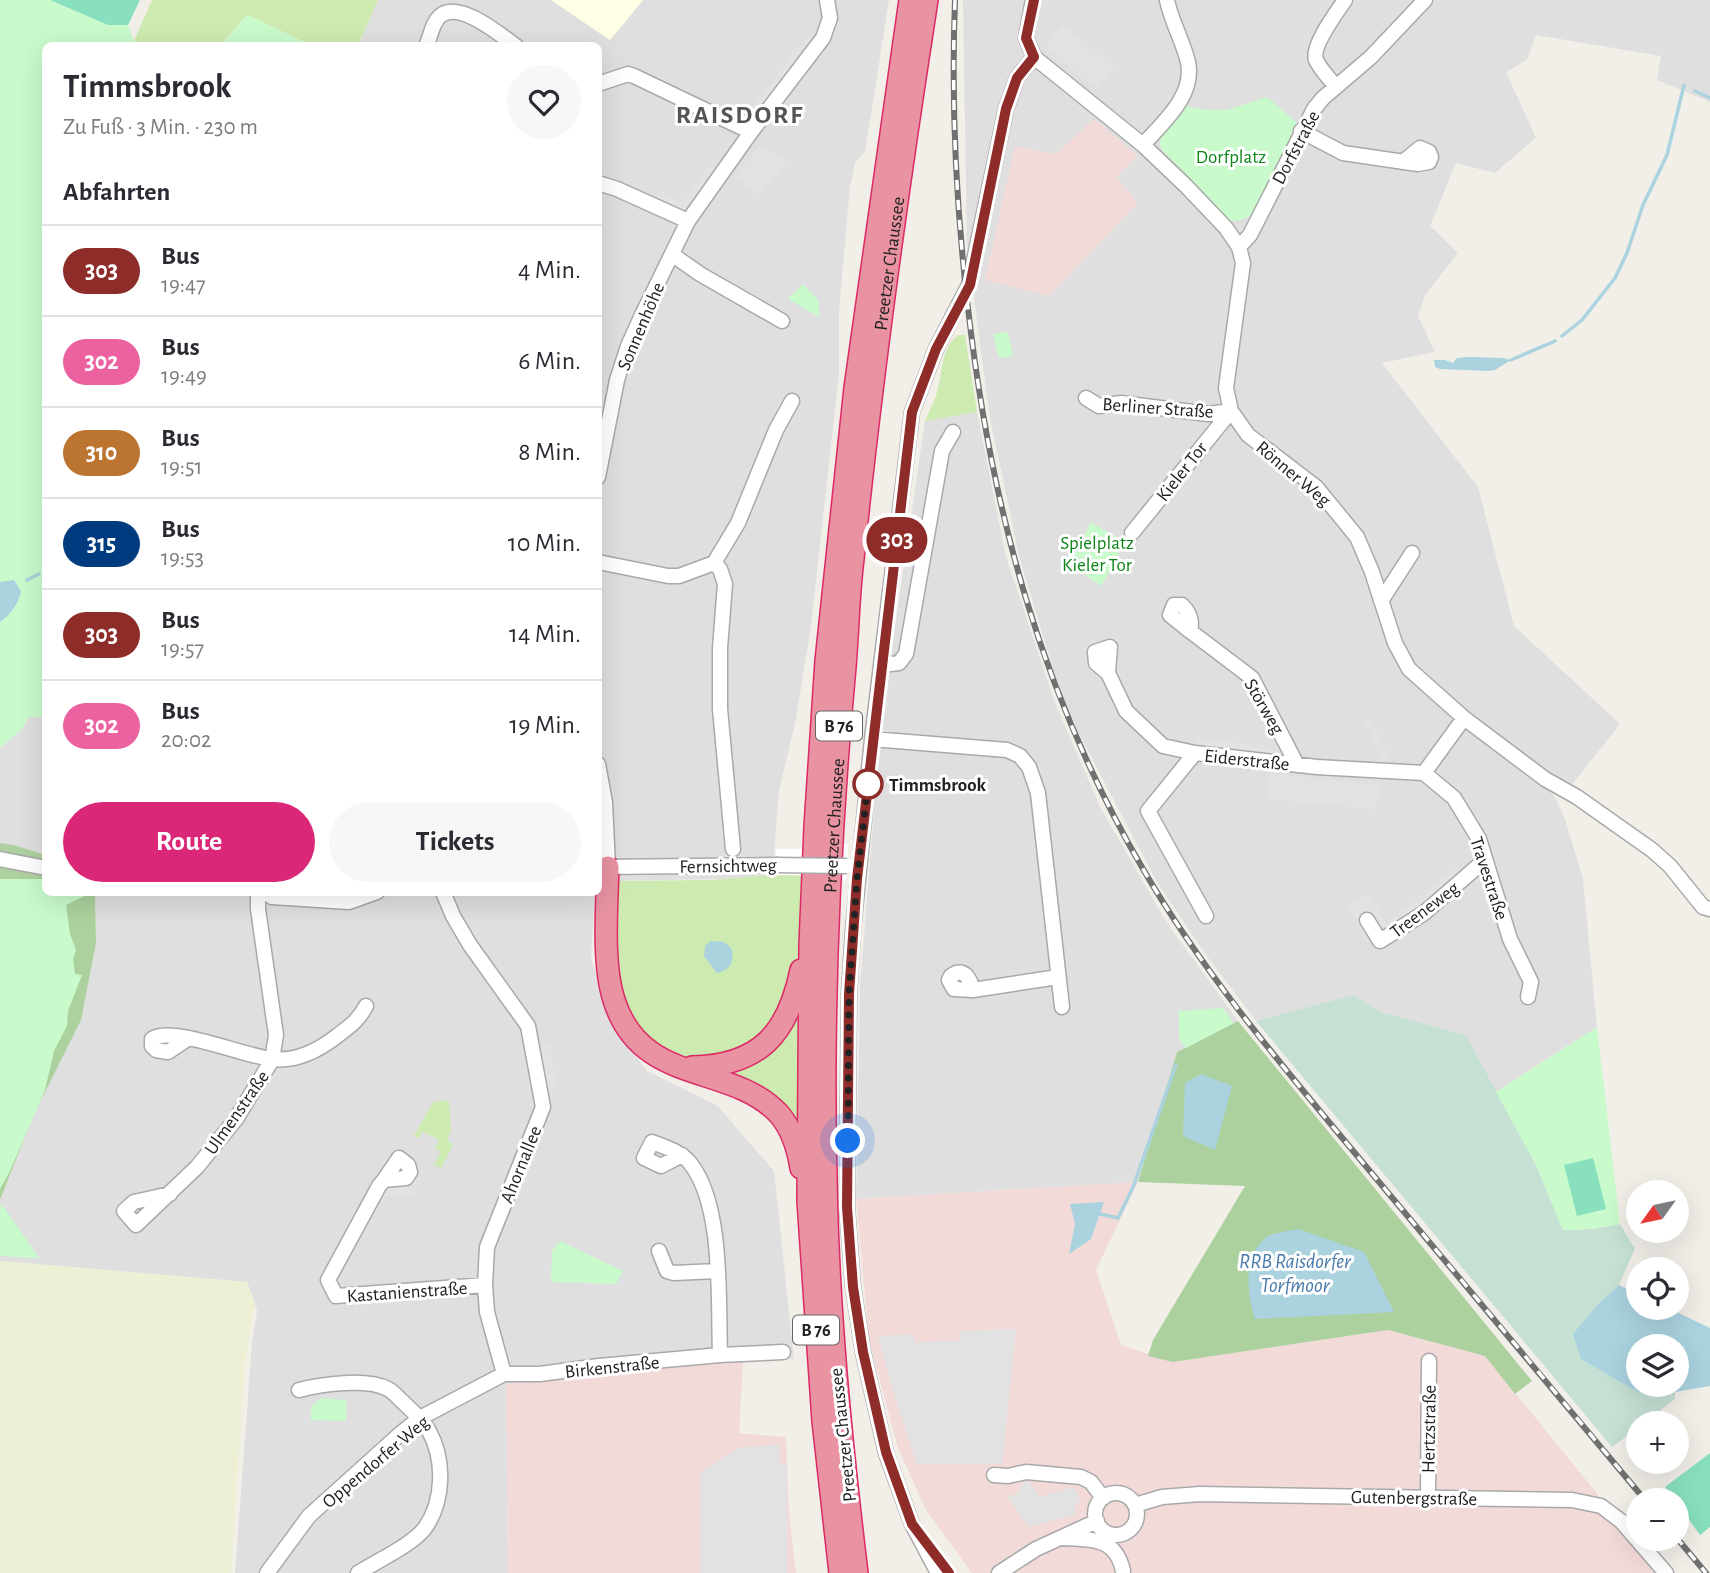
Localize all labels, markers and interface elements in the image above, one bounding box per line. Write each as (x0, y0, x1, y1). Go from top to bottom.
button: heart (507, 65, 581, 139)
text: Timmsbrook (63, 71, 231, 104)
district label: RAISDORF (676, 102, 804, 128)
street label: Dorfstraße (1269, 108, 1324, 188)
text: Zu Fuß · 3 Min. · 230 m (63, 116, 258, 139)
park label: Dorfplatz (1196, 148, 1266, 167)
text: Abfahrten (63, 179, 170, 205)
street label: Preetzer Chaussee (872, 196, 909, 332)
text: Bus (161, 243, 200, 269)
text: 4 Min. (518, 257, 581, 283)
text: 303 (85, 259, 118, 283)
text: 19:47 (161, 274, 206, 297)
street label: Sonnenhöhe (614, 280, 668, 373)
text: Bus (161, 334, 200, 360)
text: 6 Min. (518, 348, 581, 374)
text: 302 (84, 350, 119, 374)
text: 19:49 (161, 365, 207, 388)
street label: Berliner Straße (1102, 395, 1214, 422)
text: Bus (161, 425, 200, 451)
street label: Rönner Weg (1252, 438, 1334, 511)
text: 8 Min. (518, 439, 581, 465)
street label: Kieler Tor (1153, 439, 1211, 505)
text: 310 (86, 441, 117, 465)
text: 19:51 (161, 456, 203, 479)
text: Bus (161, 516, 200, 542)
line badge: 303 (857, 517, 937, 563)
text: 303 (880, 528, 914, 552)
text: 10 Min. (508, 530, 581, 556)
text: 315 (87, 532, 116, 556)
park label: Spielplatz Kieler Tor (1060, 534, 1134, 575)
text: 19:53 (161, 547, 204, 570)
text: Bus (161, 607, 200, 633)
text: 14 Min. (509, 621, 581, 647)
text: 303 (85, 623, 118, 647)
text: 19:57 (161, 638, 204, 661)
street label: Störweg (1240, 676, 1287, 738)
text: Bus (161, 698, 200, 724)
text: 19 Min. (509, 712, 581, 738)
road number: B 76 (816, 712, 862, 740)
text: 302 (84, 714, 119, 738)
text: 20:02 (161, 729, 212, 752)
street label: Eiderstraße (1203, 747, 1290, 774)
street label: Preetzer Chaussee (821, 758, 848, 893)
marker: Timmsbrook (853, 769, 883, 799)
place label: Timmsbrook (889, 776, 987, 795)
button: Route (63, 802, 315, 882)
button: Tickets (329, 802, 581, 882)
street label: Travestraße (1466, 835, 1511, 922)
street label: Fernsichtweg (679, 856, 778, 877)
street label: Treeneweg (1387, 878, 1463, 942)
street label: Ulmenstraße (201, 1067, 273, 1158)
street label: Ahornallee (497, 1123, 545, 1206)
your location (830, 1123, 865, 1158)
north arrow (1626, 1180, 1689, 1242)
map controls (1626, 1180, 1689, 1551)
water label: RRB Raisdorfer Torfmoor (1239, 1251, 1352, 1296)
button: locate (1626, 1257, 1689, 1320)
street label: Kastanienstraße (346, 1279, 468, 1306)
road number: B 76 (793, 1316, 839, 1344)
button: layers (1626, 1334, 1689, 1397)
street label: Birkenstraße (564, 1353, 660, 1382)
street label: Preetzer Chaussee (827, 1367, 860, 1503)
street label: Hertzstraße (1419, 1385, 1440, 1473)
button: + (1626, 1411, 1689, 1474)
street label: Oppendorfer Weg (319, 1412, 433, 1512)
street label: Gutenbergstraße (1351, 1488, 1477, 1509)
button: − (1626, 1488, 1689, 1551)

